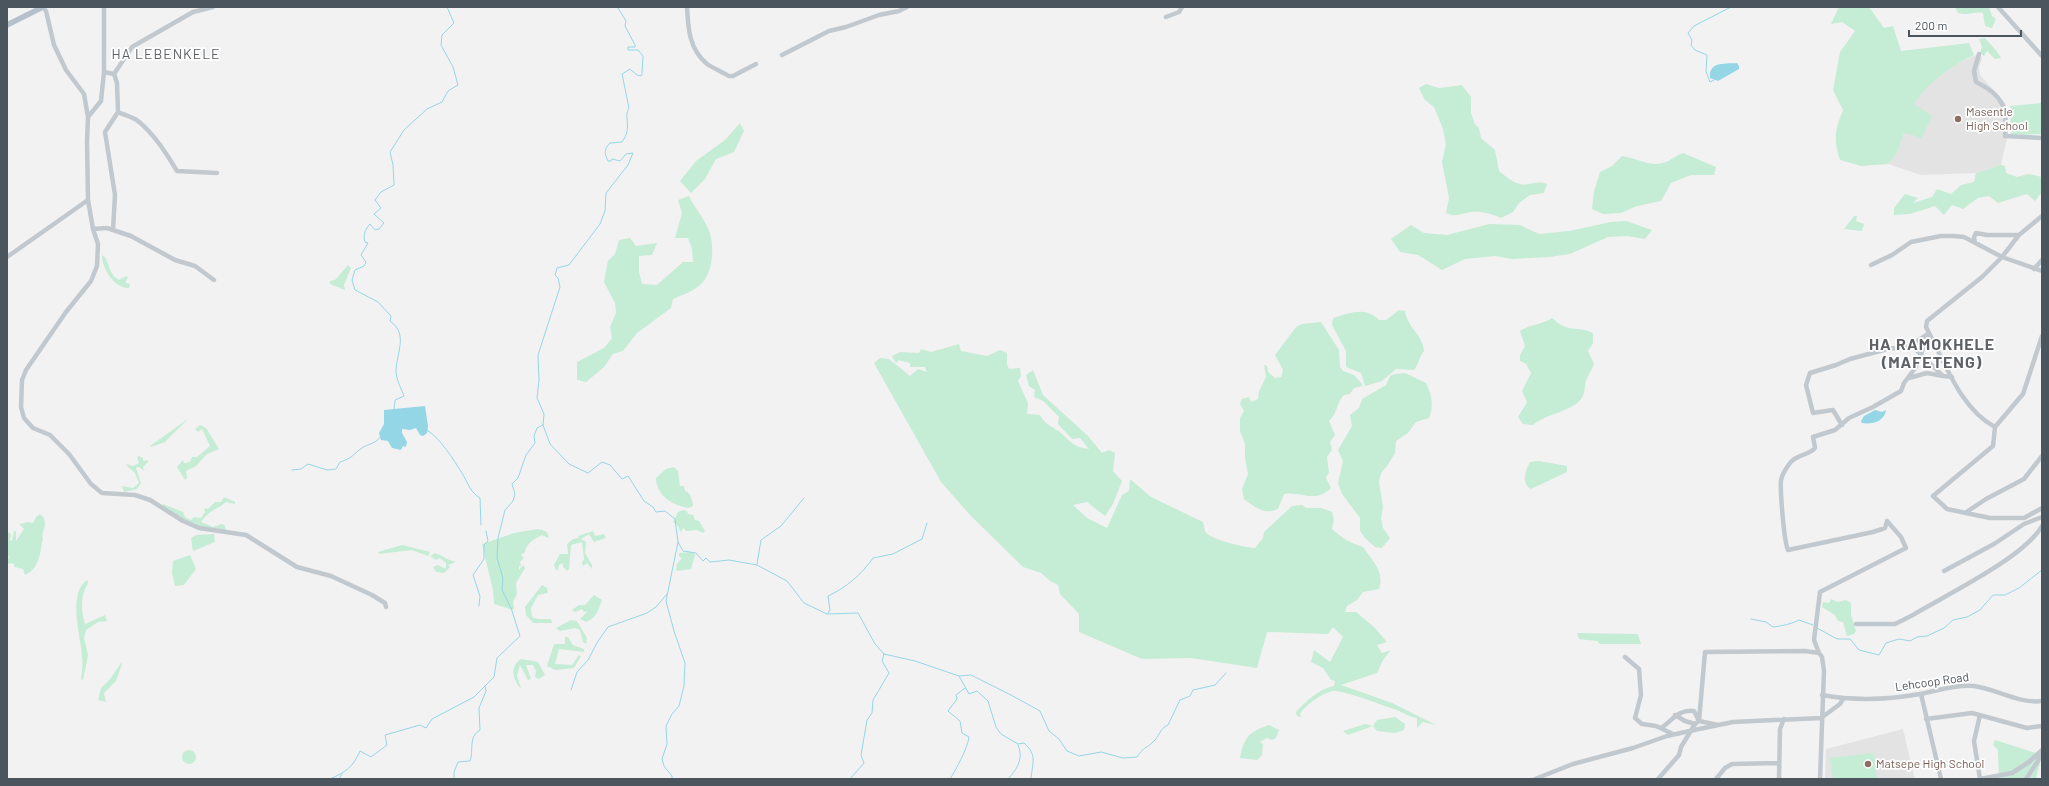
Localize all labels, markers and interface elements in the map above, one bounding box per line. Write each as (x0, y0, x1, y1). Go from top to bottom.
scale bar (1909, 12, 2021, 38)
text: 200 m (1915, 18, 1947, 32)
district label: HA LEBENKELE (111, 45, 221, 62)
place label: Masentle High School (1966, 104, 2028, 132)
marker: Masentle High School (1953, 114, 1963, 124)
district label: HA RAMOKHELE (MAFETENG) (1869, 334, 1995, 371)
street label: Lehcoop Road (1894, 669, 1970, 693)
place label: Matsepe High School (1876, 756, 1984, 770)
marker: Matsepe High School (1863, 759, 1873, 769)

